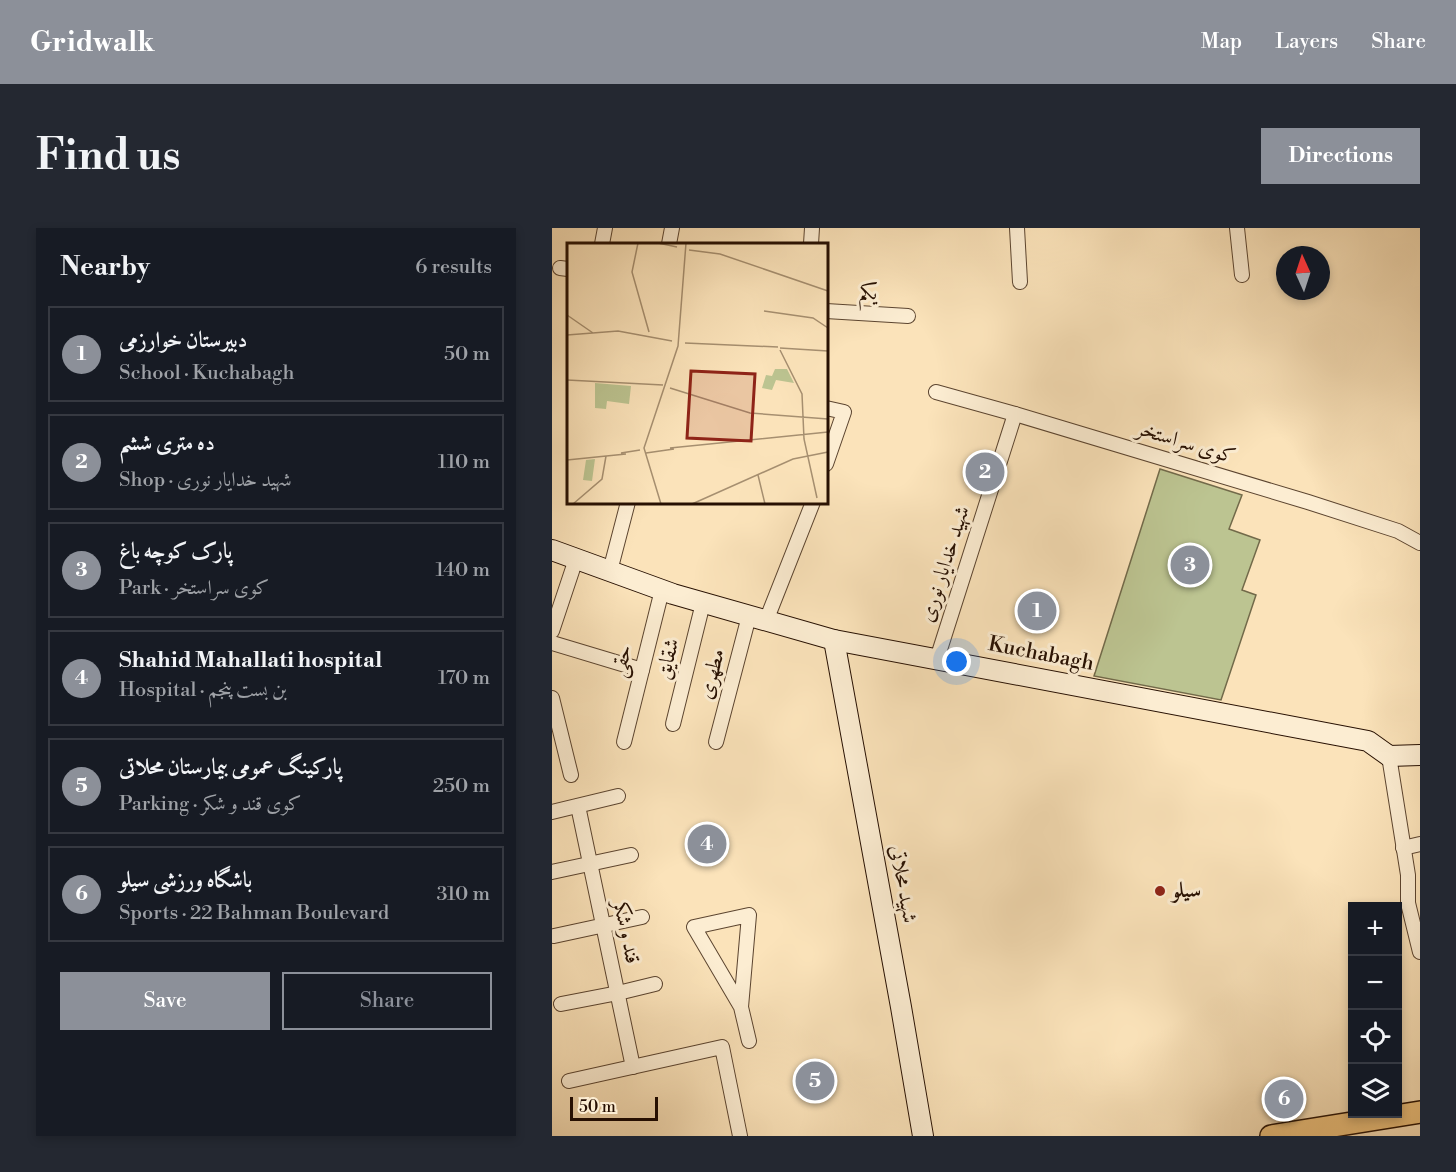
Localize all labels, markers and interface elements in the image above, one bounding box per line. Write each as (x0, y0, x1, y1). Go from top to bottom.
text: Gridwalk (30, 25, 154, 60)
text: Map (1201, 29, 1242, 55)
text: Layers (1275, 29, 1338, 55)
text: Share (1371, 29, 1426, 55)
button: Directions (1261, 128, 1420, 184)
text: Find us (36, 130, 180, 183)
inset map (567, 243, 828, 504)
north arrow (1276, 246, 1330, 300)
text: Nearby (60, 251, 150, 283)
text: 6 results (415, 255, 492, 280)
street label: یکم (858, 280, 879, 313)
text: دبیرستان خوارزمی (119, 327, 247, 354)
text: 1 (77, 342, 86, 367)
text: 50 m (444, 342, 490, 367)
text: School · Kuchabagh (119, 361, 294, 386)
street label: کوی سراستخر (1132, 415, 1239, 470)
text: ده متری ششم (119, 430, 215, 457)
text: 2 (75, 450, 88, 475)
text: 110 m (438, 450, 490, 475)
pin: 2 (966, 450, 1004, 494)
text: Shop · شهید خدایار نوری (119, 468, 292, 493)
street label: شهید خدایار نوری (914, 503, 976, 625)
text: پارک کوچه باغ (119, 538, 232, 565)
pin: 3 (1170, 542, 1210, 588)
text: 3 (75, 558, 88, 583)
text: 140 m (435, 558, 490, 583)
text: Park · کوی سراستخر (119, 576, 269, 601)
pin: 1 (1018, 588, 1056, 634)
street label: Kuchabagh (986, 631, 1097, 677)
street label: شقایق (650, 636, 686, 682)
street label: حقی (605, 642, 640, 680)
street label: مطهری (693, 646, 731, 702)
text: Shahid Mahallati hospital (119, 647, 382, 674)
your location (942, 647, 971, 676)
text: 4 (75, 666, 88, 691)
text: 170 m (438, 666, 490, 691)
text: Hospital · بن بست پنجم (119, 678, 287, 703)
text: پارکینگ عمومی بیمارستان محلاتی (119, 754, 342, 781)
text: 5 (75, 774, 88, 799)
text: 250 m (433, 774, 490, 799)
text: Parking · کوی قند و شکر (119, 792, 302, 817)
pin: 4 (688, 822, 726, 866)
street label: شهید محلاتی (883, 843, 923, 925)
text: باشگاه ورزشی سیلو (119, 867, 252, 894)
place label: سیلو (1170, 878, 1201, 904)
text: 6 (75, 882, 88, 907)
text: 310 m (437, 882, 490, 907)
marker: سیلو (1153, 884, 1167, 898)
street label: قند و شکر (606, 896, 645, 966)
text: Sports · 22 Bahman Boulevard (119, 901, 389, 926)
map controls (1348, 902, 1402, 1118)
button: + (1348, 902, 1402, 956)
button: − (1348, 956, 1402, 1010)
button: Save (60, 972, 270, 1030)
button: Share (282, 972, 492, 1030)
button: locate (1348, 1010, 1402, 1064)
pin: 5 (796, 1058, 834, 1104)
button: layers (1348, 1064, 1402, 1118)
pin: 6 (1264, 1076, 1304, 1122)
scale bar (570, 1094, 658, 1122)
text: 50 m (579, 1097, 616, 1117)

